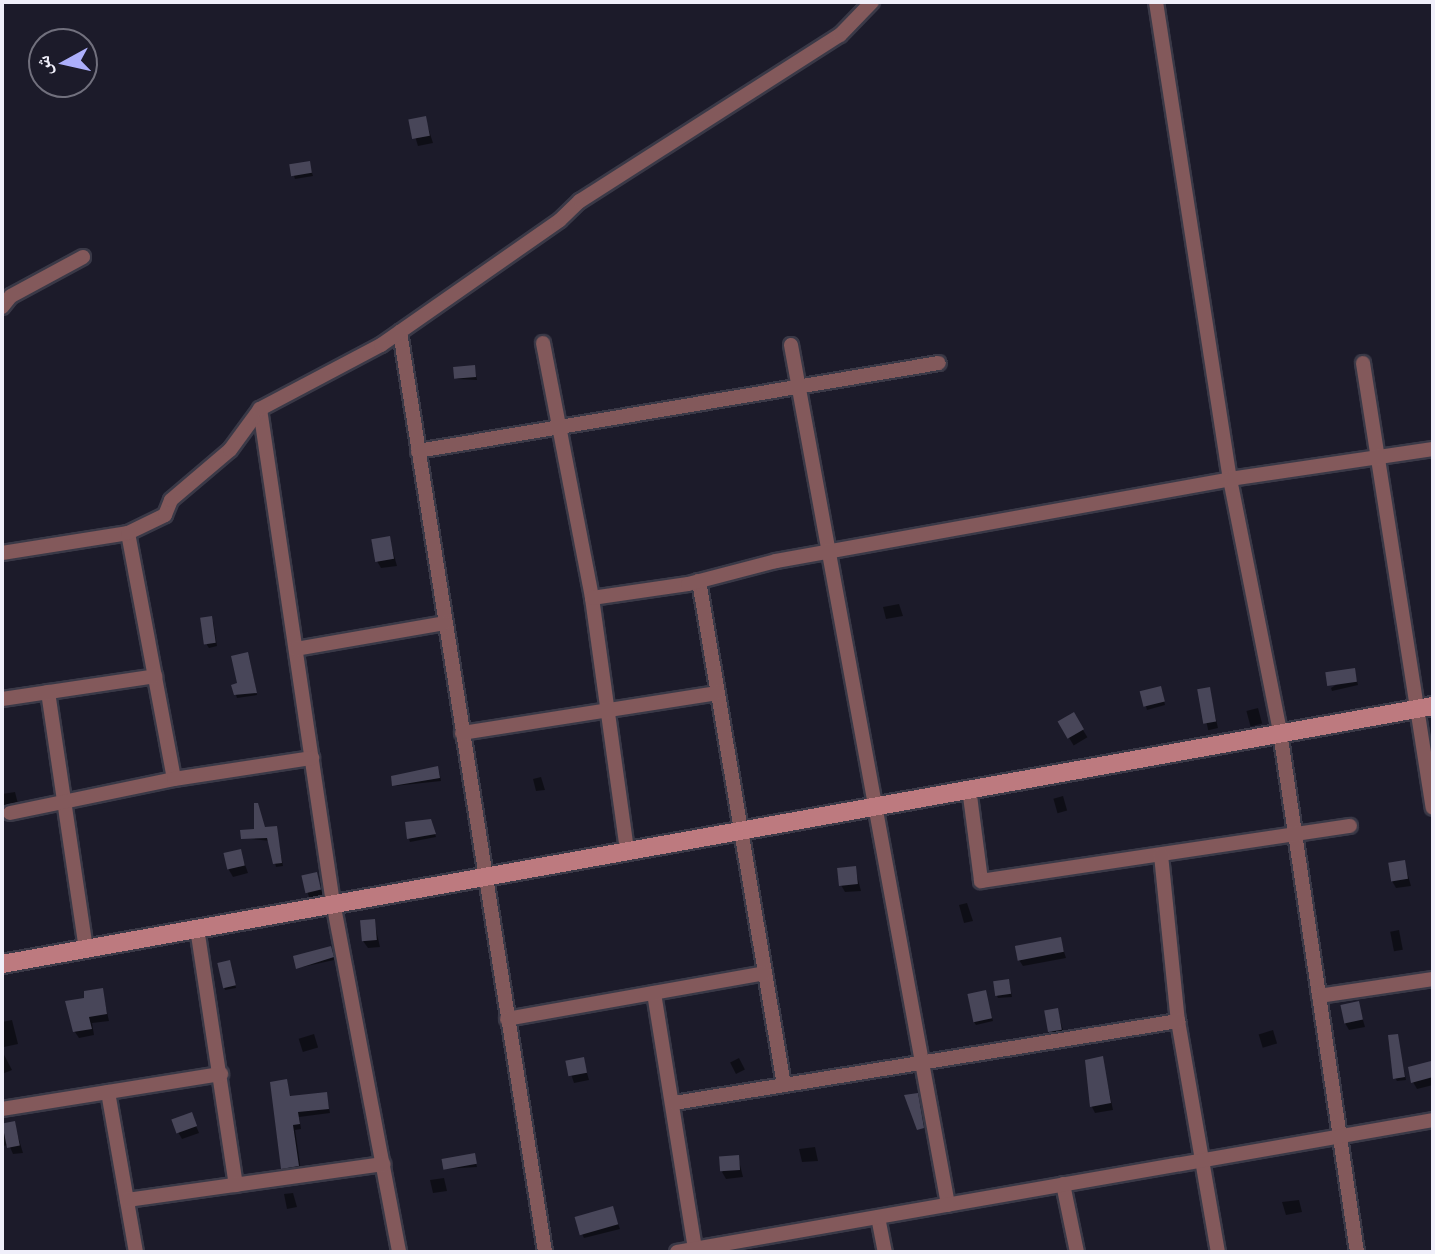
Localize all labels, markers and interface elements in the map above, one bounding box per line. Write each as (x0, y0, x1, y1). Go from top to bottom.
north arrow (28, 28, 98, 98)
text: ش (31, 54, 56, 77)

